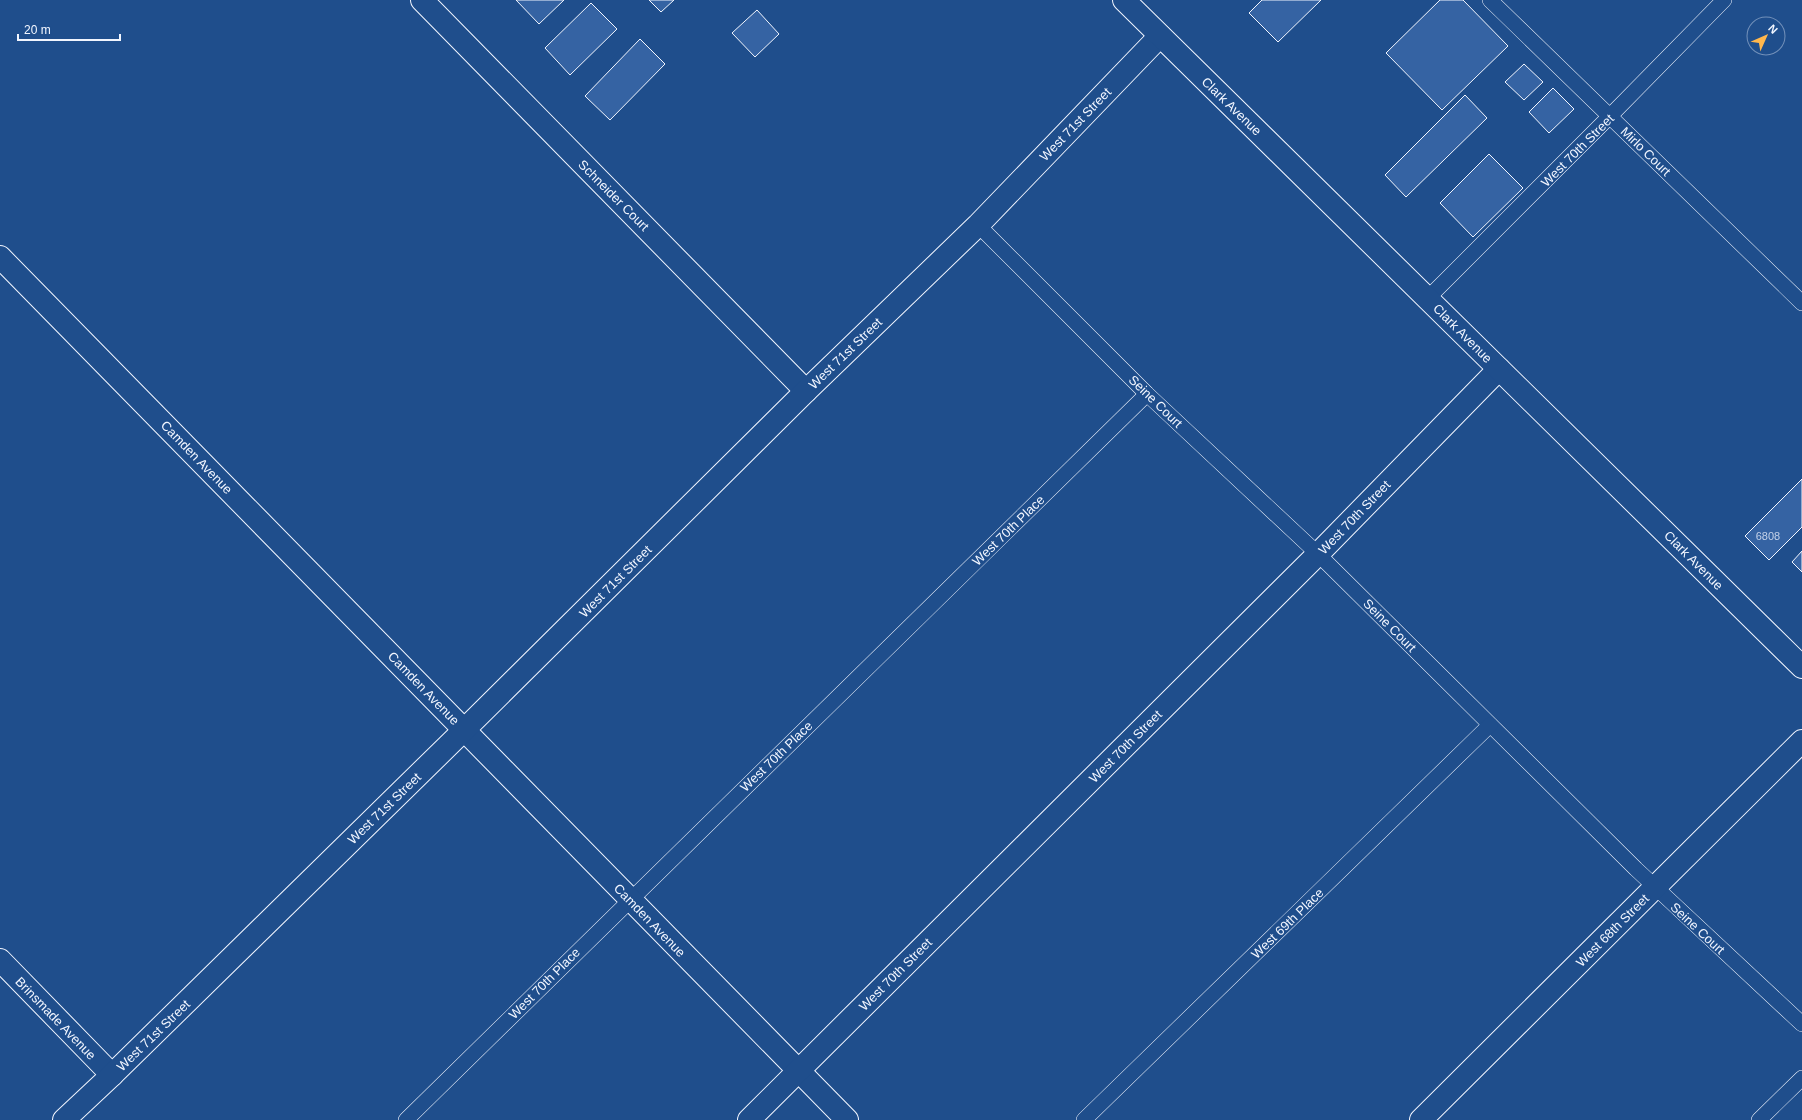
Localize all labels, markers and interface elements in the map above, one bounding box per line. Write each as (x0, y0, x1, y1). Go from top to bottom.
scale bar (18, 16, 120, 42)
north arrow (1746, 16, 1786, 56)
text: N (1766, 22, 1780, 36)
text: 20 m (24, 23, 51, 37)
street label: Clark Avenue (1199, 74, 1265, 139)
street label: West 71st Street (1037, 84, 1114, 164)
street label: West 70th Street (1538, 111, 1617, 190)
street label: Mirlo Court (1618, 124, 1674, 179)
street label: Schneider Court (575, 157, 652, 234)
street label: Clark Avenue (1430, 301, 1495, 366)
street label: West 71st Street (806, 314, 885, 392)
street label: Seine Court (1126, 372, 1186, 431)
street label: Camden Avenue (158, 418, 235, 497)
street label: West 70th Street (1315, 477, 1394, 557)
street label: West 70th Place (969, 492, 1048, 569)
street label: Clark Avenue (1661, 528, 1726, 593)
house number: 6808 (1756, 530, 1780, 542)
street label: West 71st Street (576, 542, 655, 621)
street label: Seine Court (1360, 596, 1419, 655)
street label: Camden Avenue (385, 649, 462, 728)
street label: West 70th Street (1086, 707, 1165, 786)
street label: West 70th Place (737, 718, 816, 795)
street label: West 71st Street (345, 769, 424, 847)
street label: Camden Avenue (611, 881, 688, 960)
street label: West 69th Place (1248, 885, 1327, 962)
street label: West 68th Street (1573, 891, 1652, 970)
street label: Seine Court (1667, 899, 1728, 958)
street label: West 70th Street (856, 935, 935, 1014)
street label: West 70th Place (506, 945, 583, 1022)
street label: Brinsmade Avenue (12, 974, 99, 1063)
street label: West 71st Street (114, 996, 193, 1074)

